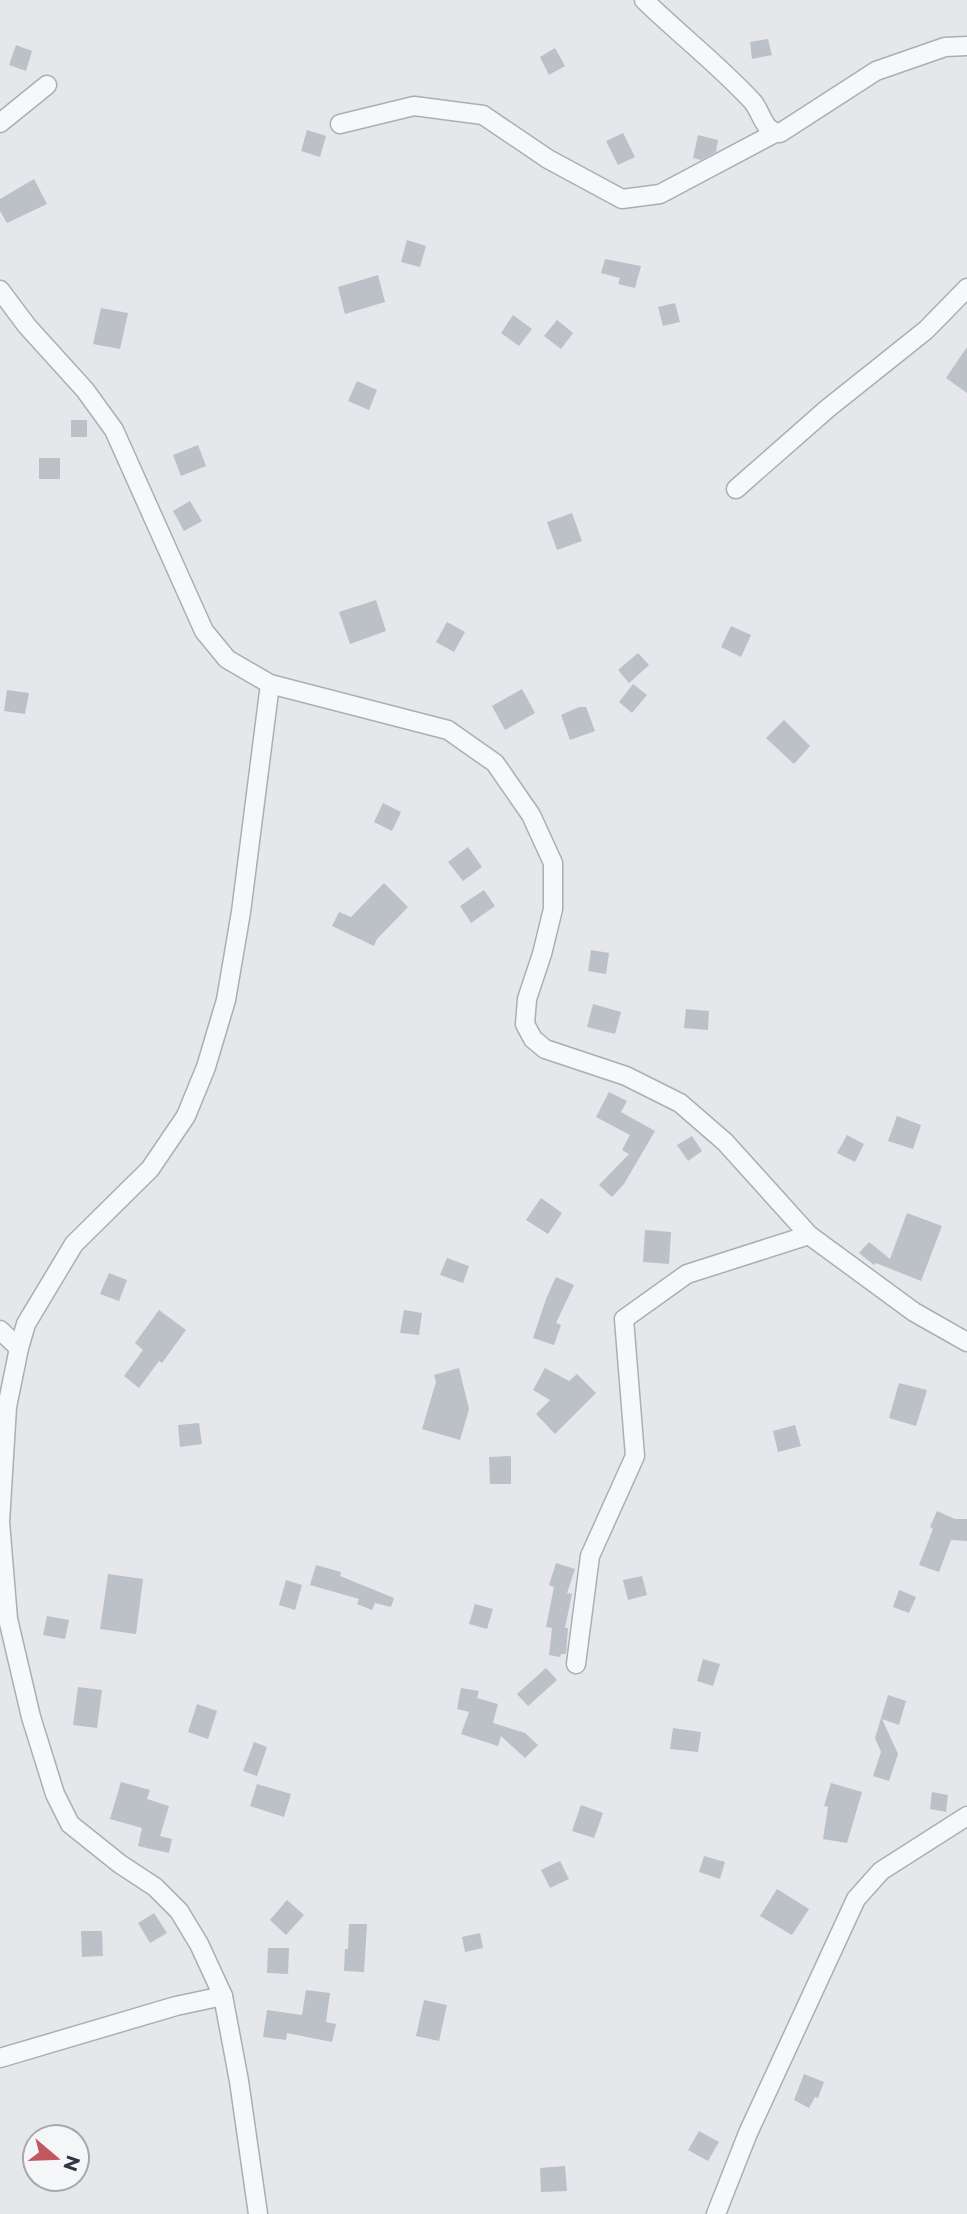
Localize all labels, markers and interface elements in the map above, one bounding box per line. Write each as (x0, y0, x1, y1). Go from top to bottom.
north arrow (21, 2123, 91, 2193)
text: N (58, 2152, 85, 2174)

